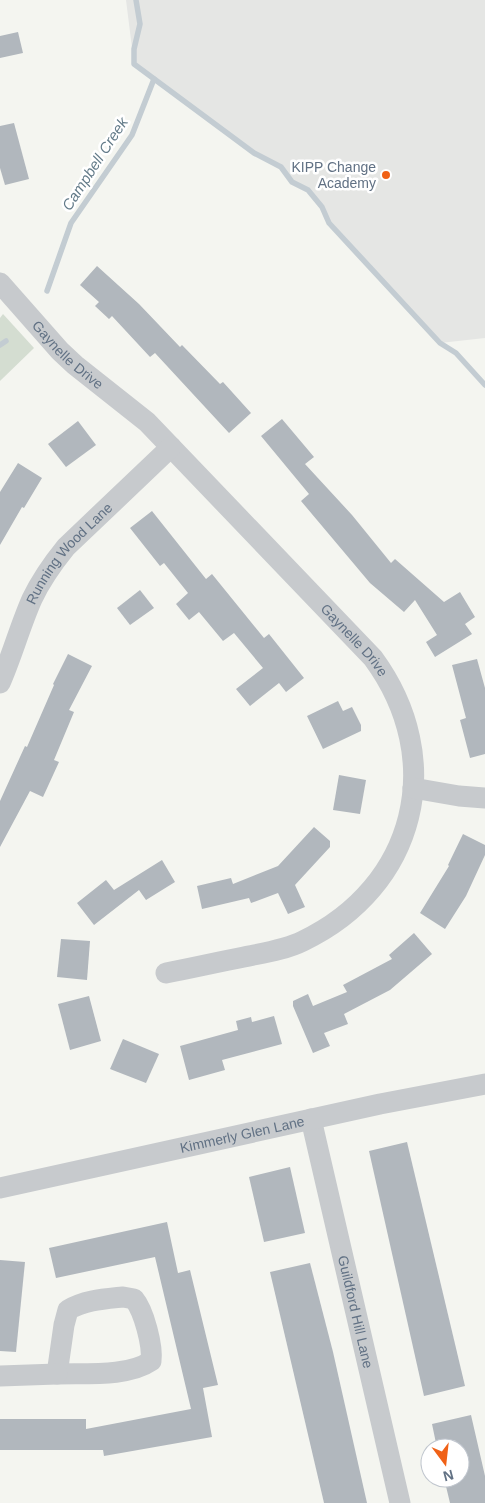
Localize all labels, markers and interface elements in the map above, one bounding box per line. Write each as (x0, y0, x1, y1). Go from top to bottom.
water label: Campbell Creek (58, 113, 132, 213)
place label: KIPP Change Academy (291, 159, 376, 191)
marker: KIPP Change Academy (380, 169, 392, 181)
street label: Gaynelle Drive (29, 317, 107, 392)
street label: Running Wood Lane (23, 499, 116, 607)
street label: Gaynelle Drive (318, 601, 391, 679)
street label: Kimmerly Glen Lane (178, 1113, 306, 1156)
street label: Guildford Hill Lane (335, 1254, 377, 1370)
north arrow (420, 1438, 470, 1488)
text: N (441, 1467, 455, 1485)

